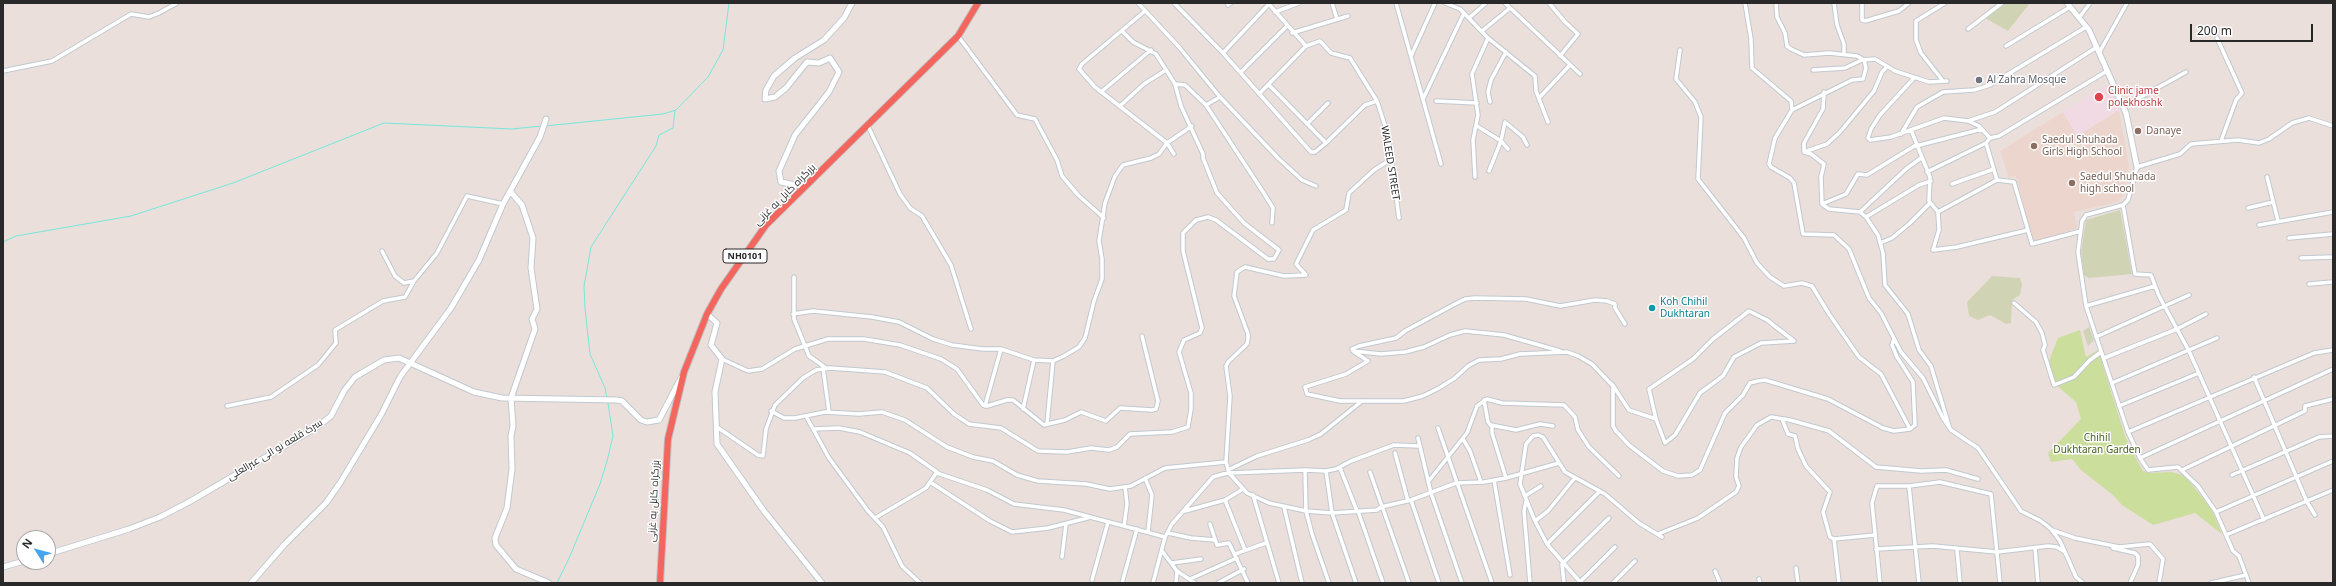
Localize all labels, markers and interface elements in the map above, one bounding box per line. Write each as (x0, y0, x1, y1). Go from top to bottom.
scale bar (2192, 16, 2315, 42)
text: 200 m (2197, 22, 2232, 39)
place label: Al Zahra Mosque (1987, 74, 2066, 86)
marker: Al Zahra Mosque (1974, 75, 1984, 85)
place label: Clinic jame polekhoshk (2108, 85, 2162, 108)
marker: Clinic jame polekhoshk (2093, 91, 2105, 103)
street label: WALEED STREET (1378, 125, 1402, 201)
place label: Danaye (2146, 125, 2181, 137)
marker: Danaye (2133, 126, 2143, 136)
place label: Saedul Shuhada Girls High School (2042, 134, 2122, 158)
marker: Saedul Shuhada Girls High School (2029, 141, 2039, 151)
street label: بزرگراه کابل به غزنی (752, 162, 818, 228)
place label: Saedul Shuhada high school (2080, 171, 2156, 194)
marker: Saedul Shuhada high school (2067, 178, 2077, 188)
road number: NH0101 (723, 249, 767, 263)
place label: Koh Chihil Dukhtaran (1660, 296, 1710, 320)
marker: Koh Chihil Dukhtaran (1647, 303, 1657, 313)
street label: سرک قلعه نو الی عبرالعلی (225, 417, 325, 483)
park label: Chihil Dukhtaran Garden (2053, 432, 2141, 456)
street label: بزرگراه کابل به غزنی (646, 460, 662, 542)
north arrow (16, 530, 56, 570)
text: N (18, 535, 35, 551)

